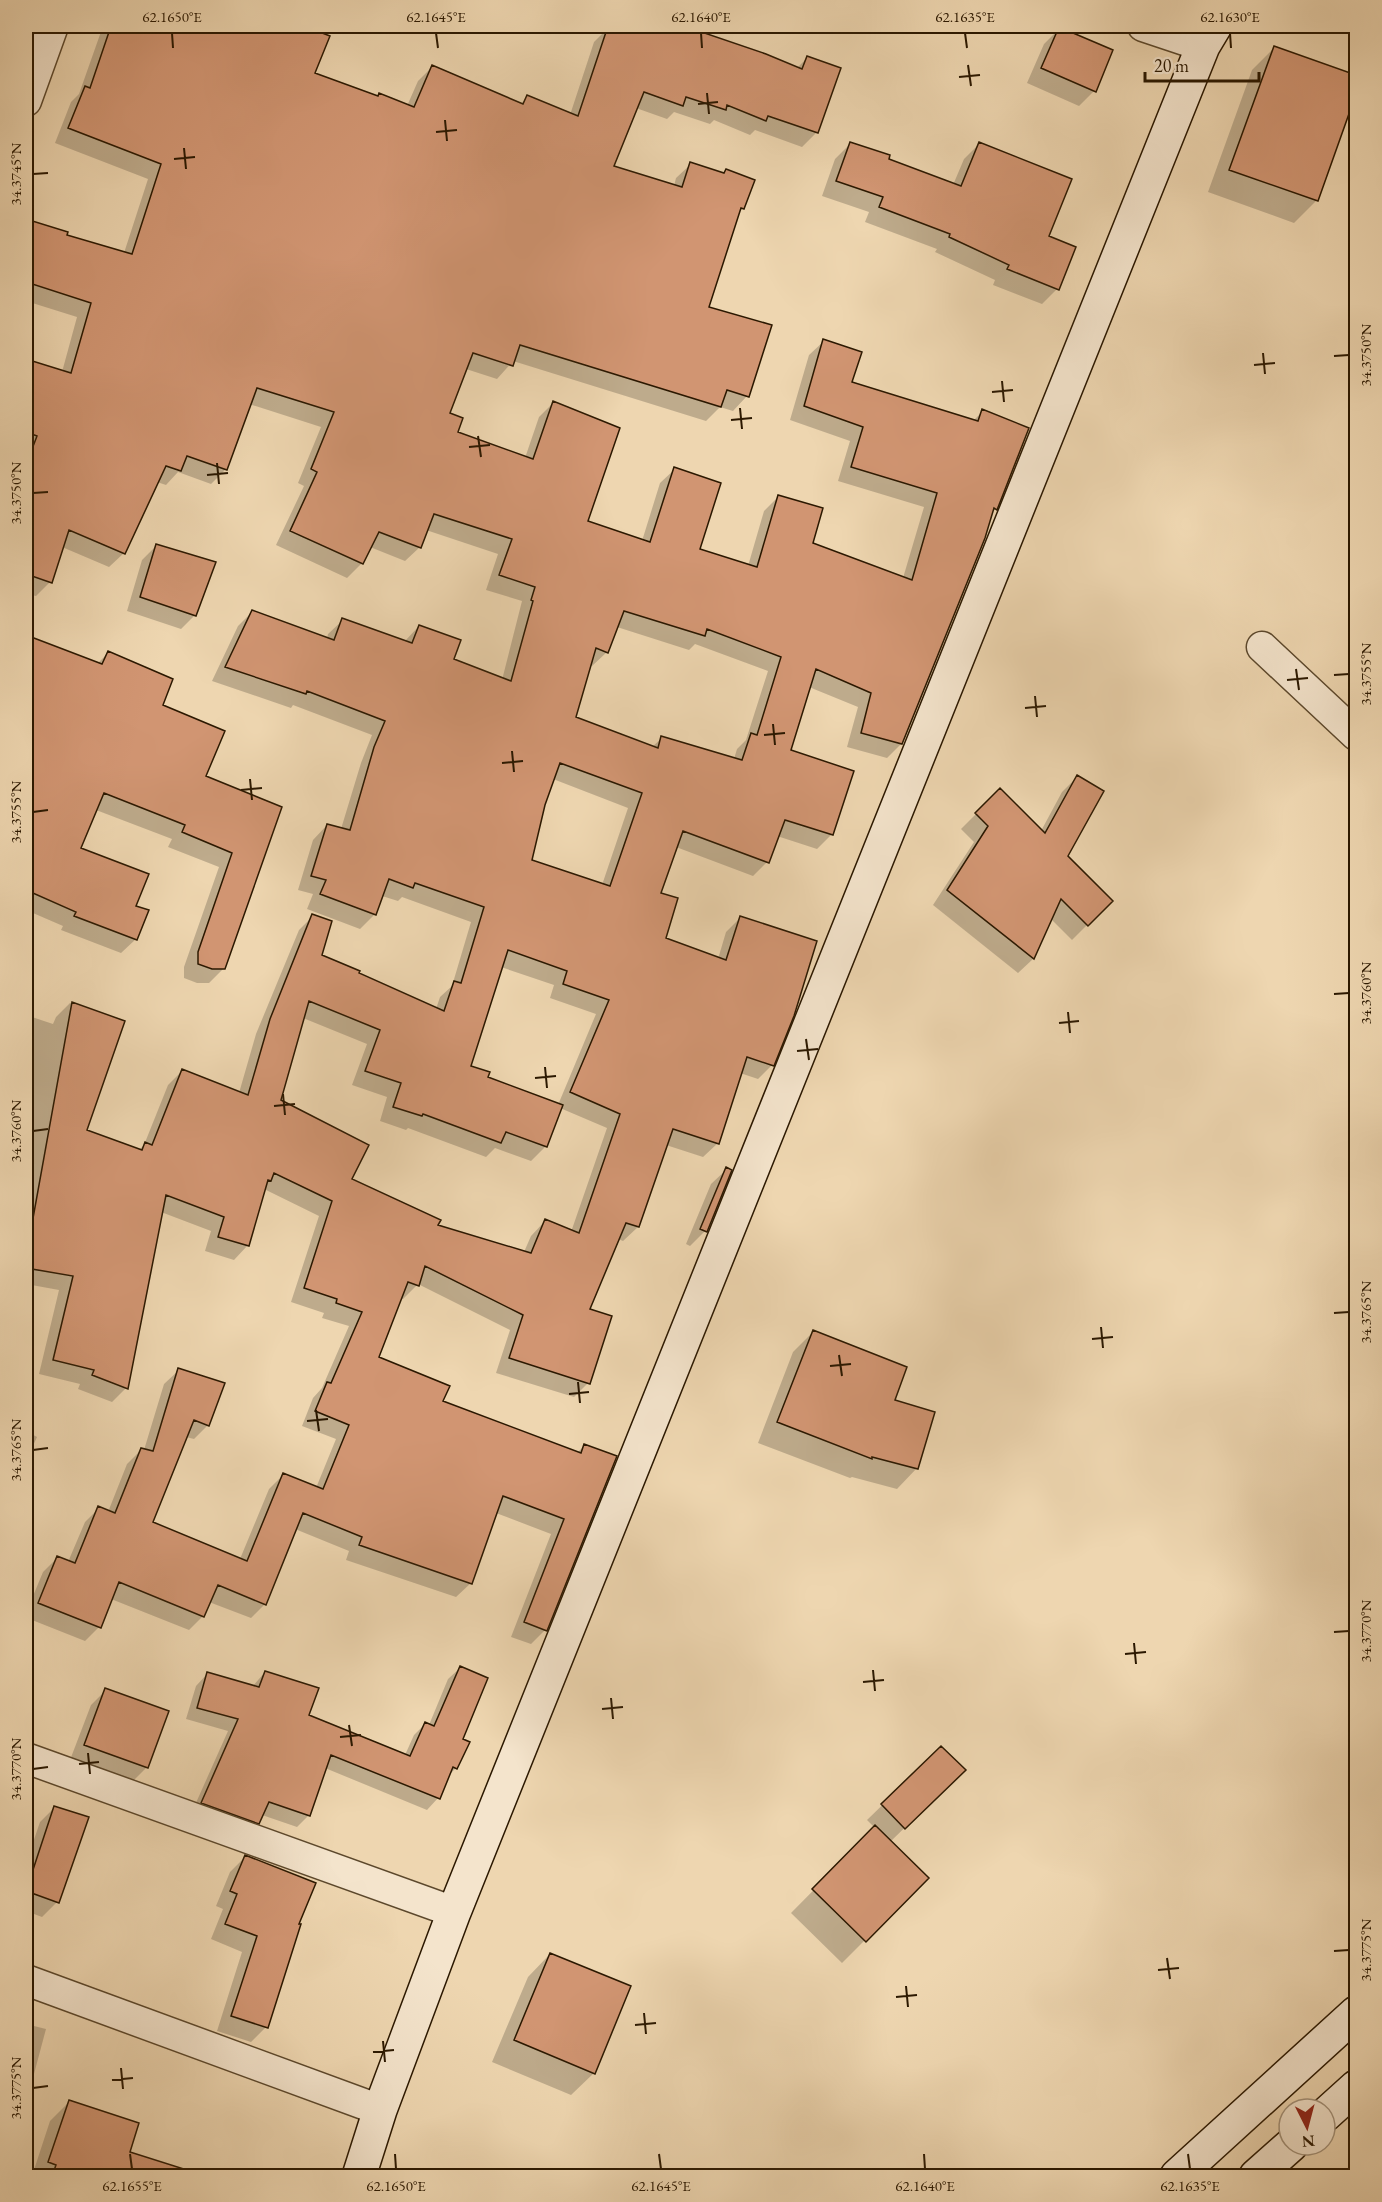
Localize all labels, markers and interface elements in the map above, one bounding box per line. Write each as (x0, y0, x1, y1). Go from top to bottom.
text: 62.1650°E (142, 7, 202, 26)
text: 62.1645°E (406, 7, 466, 26)
text: 62.1640°E (671, 7, 731, 26)
text: 62.1635°E (935, 7, 995, 26)
text: 62.1630°E (1200, 7, 1260, 26)
scale bar (1145, 45, 1259, 83)
text: 20 m (1154, 54, 1189, 77)
text: 34.3745°N (6, 142, 25, 205)
text: 34.3750°N (1356, 323, 1375, 386)
text: 34.3750°N (6, 461, 25, 524)
text: 34.3755°N (1356, 642, 1375, 705)
text: 34.3755°N (6, 780, 25, 843)
text: 34.3760°N (1356, 961, 1375, 1024)
text: 34.3760°N (6, 1099, 25, 1162)
text: 34.3765°N (1356, 1280, 1375, 1343)
text: 34.3765°N (6, 1418, 25, 1481)
text: 34.3770°N (1356, 1599, 1375, 1662)
text: 34.3770°N (6, 1737, 25, 1800)
text: 34.3775°N (1356, 1918, 1375, 1981)
text: 34.3775°N (6, 2056, 25, 2119)
north arrow (1277, 2097, 1337, 2157)
text: N (1301, 2130, 1316, 2153)
text: 62.1655°E (102, 2176, 162, 2195)
text: 62.1650°E (366, 2176, 426, 2195)
text: 62.1645°E (631, 2176, 691, 2195)
text: 62.1640°E (895, 2176, 955, 2195)
text: 62.1635°E (1160, 2176, 1220, 2195)

